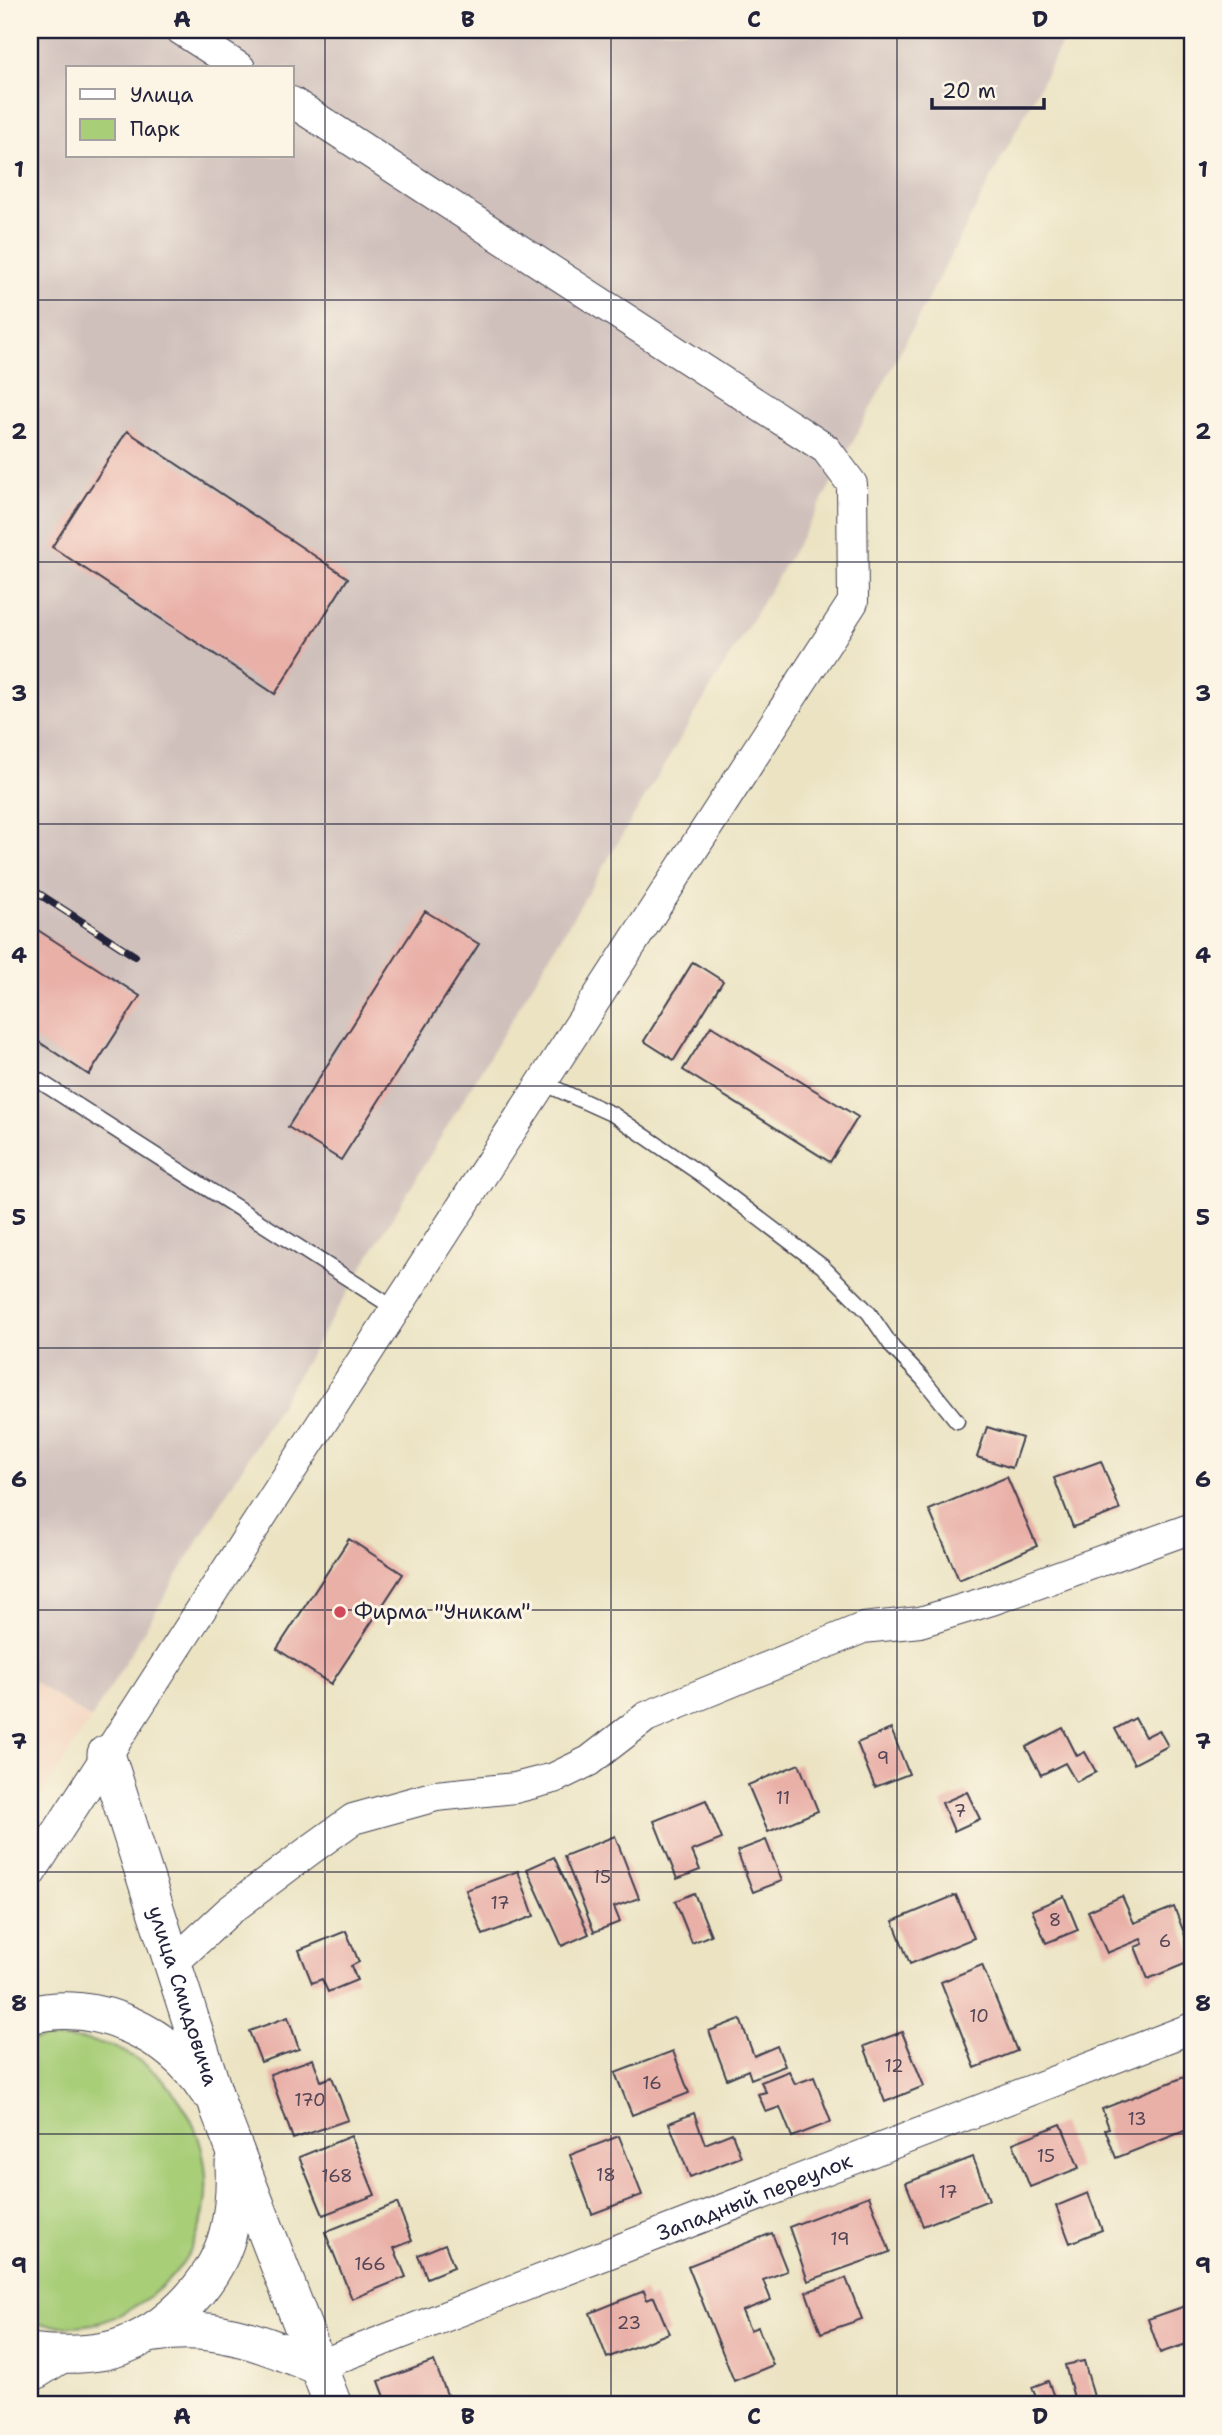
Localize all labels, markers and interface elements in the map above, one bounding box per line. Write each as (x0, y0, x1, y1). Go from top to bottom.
text: A (173, 4, 191, 34)
text: B (461, 4, 475, 34)
text: C (747, 4, 761, 34)
text: D (1032, 4, 1048, 34)
legend (66, 66, 294, 158)
scale bar (932, 66, 1044, 110)
text: 20 m (942, 77, 996, 105)
text: Улица (130, 81, 193, 109)
text: Парк (130, 115, 180, 143)
text: 1 (14, 154, 24, 184)
text: 1 (1198, 154, 1208, 184)
text: 2 (11, 416, 27, 446)
text: 2 (1195, 416, 1211, 446)
text: 3 (11, 678, 27, 708)
text: 3 (1195, 678, 1211, 708)
text: 4 (11, 940, 27, 970)
text: 4 (1195, 940, 1211, 970)
text: 5 (12, 1202, 26, 1232)
text: 5 (1196, 1202, 1210, 1232)
text: 6 (11, 1464, 27, 1494)
text: 6 (1195, 1464, 1211, 1494)
place label: Фирма "Уникам" (354, 1598, 531, 1626)
marker: Фирма "Уникам" (332, 1604, 348, 1620)
text: 7 (11, 1726, 27, 1756)
text: 7 (1195, 1726, 1211, 1756)
house number: 9 (877, 1746, 889, 1770)
house number: 11 (776, 1786, 790, 1810)
house number: 7 (954, 1799, 966, 1823)
house number: 15 (593, 1865, 611, 1889)
house number: 17 (490, 1891, 510, 1915)
street label: улица Смидовича (141, 1902, 225, 2090)
house number: 8 (1049, 1908, 1061, 1932)
house number: 6 (1159, 1929, 1171, 1953)
text: 8 (11, 1988, 27, 2018)
text: 8 (1195, 1988, 1211, 2018)
house number: 10 (969, 2004, 989, 2028)
house number: 12 (884, 2054, 904, 2078)
house number: 16 (642, 2071, 662, 2095)
house number: 170 (294, 2088, 326, 2112)
house number: 13 (1127, 2107, 1147, 2131)
house number: 15 (1037, 2144, 1055, 2168)
street label: Западный переулок (653, 2147, 856, 2247)
house number: 18 (596, 2163, 616, 2187)
house number: 168 (321, 2164, 353, 2188)
house number: 17 (938, 2180, 958, 2204)
house number: 19 (830, 2227, 850, 2251)
text: 9 (11, 2250, 27, 2280)
text: 9 (1195, 2250, 1211, 2280)
house number: 166 (354, 2252, 386, 2276)
house number: 23 (617, 2311, 641, 2335)
text: A (173, 2401, 191, 2431)
text: B (461, 2401, 475, 2431)
text: C (747, 2401, 761, 2431)
text: D (1032, 2401, 1048, 2431)

